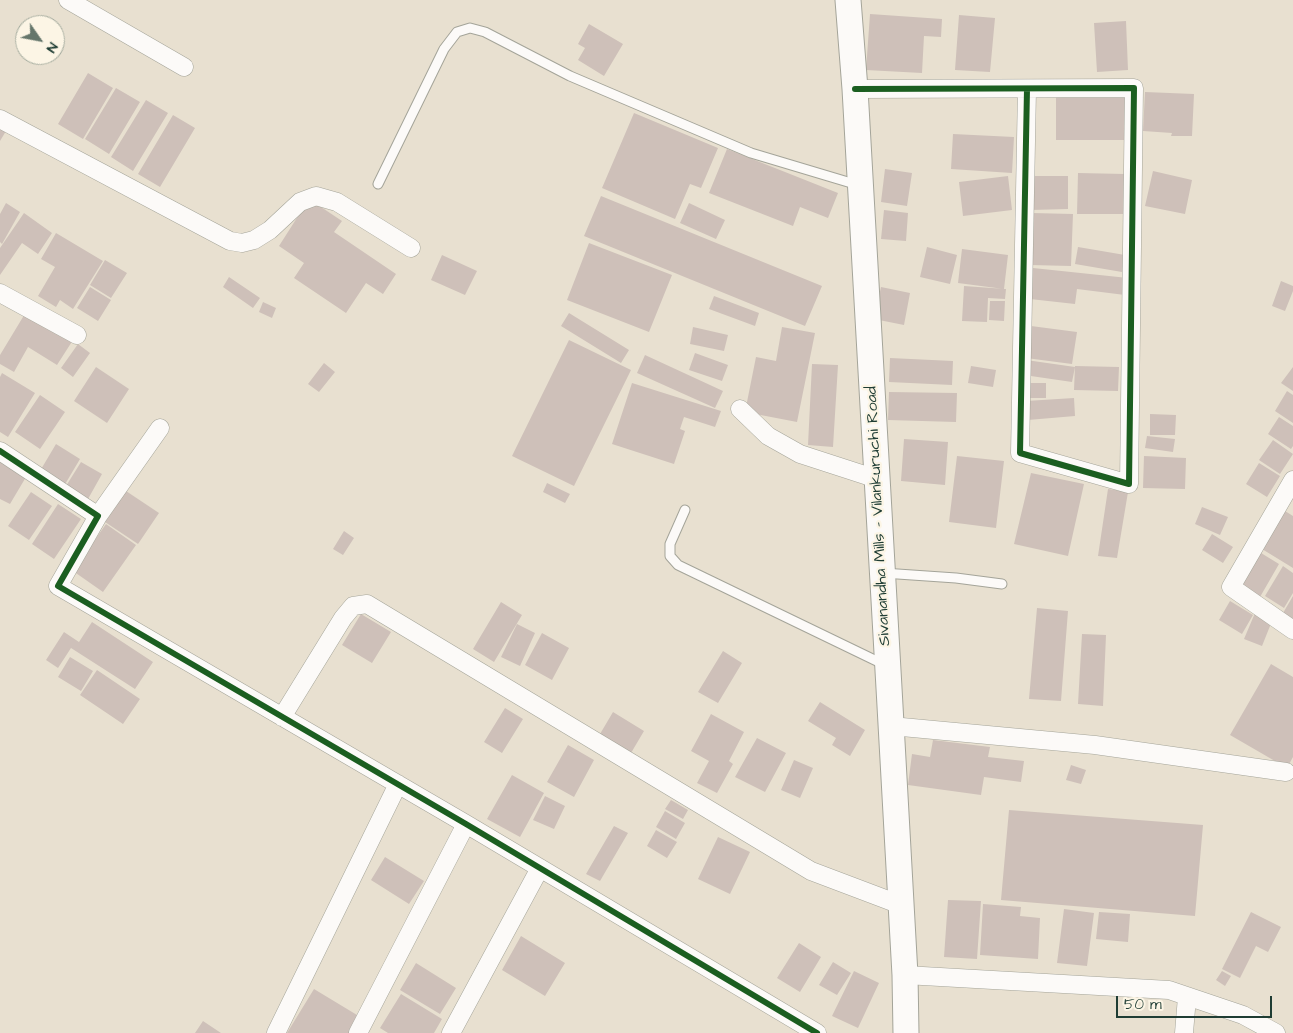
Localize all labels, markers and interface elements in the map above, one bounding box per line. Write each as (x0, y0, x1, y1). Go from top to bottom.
north arrow (15, 15, 65, 65)
text: N (41, 38, 63, 57)
street label: Sivanandha Mills - Vilankuruchi Road (863, 386, 895, 646)
scale bar (1118, 986, 1274, 1018)
text: 50 m (1124, 994, 1162, 1015)

